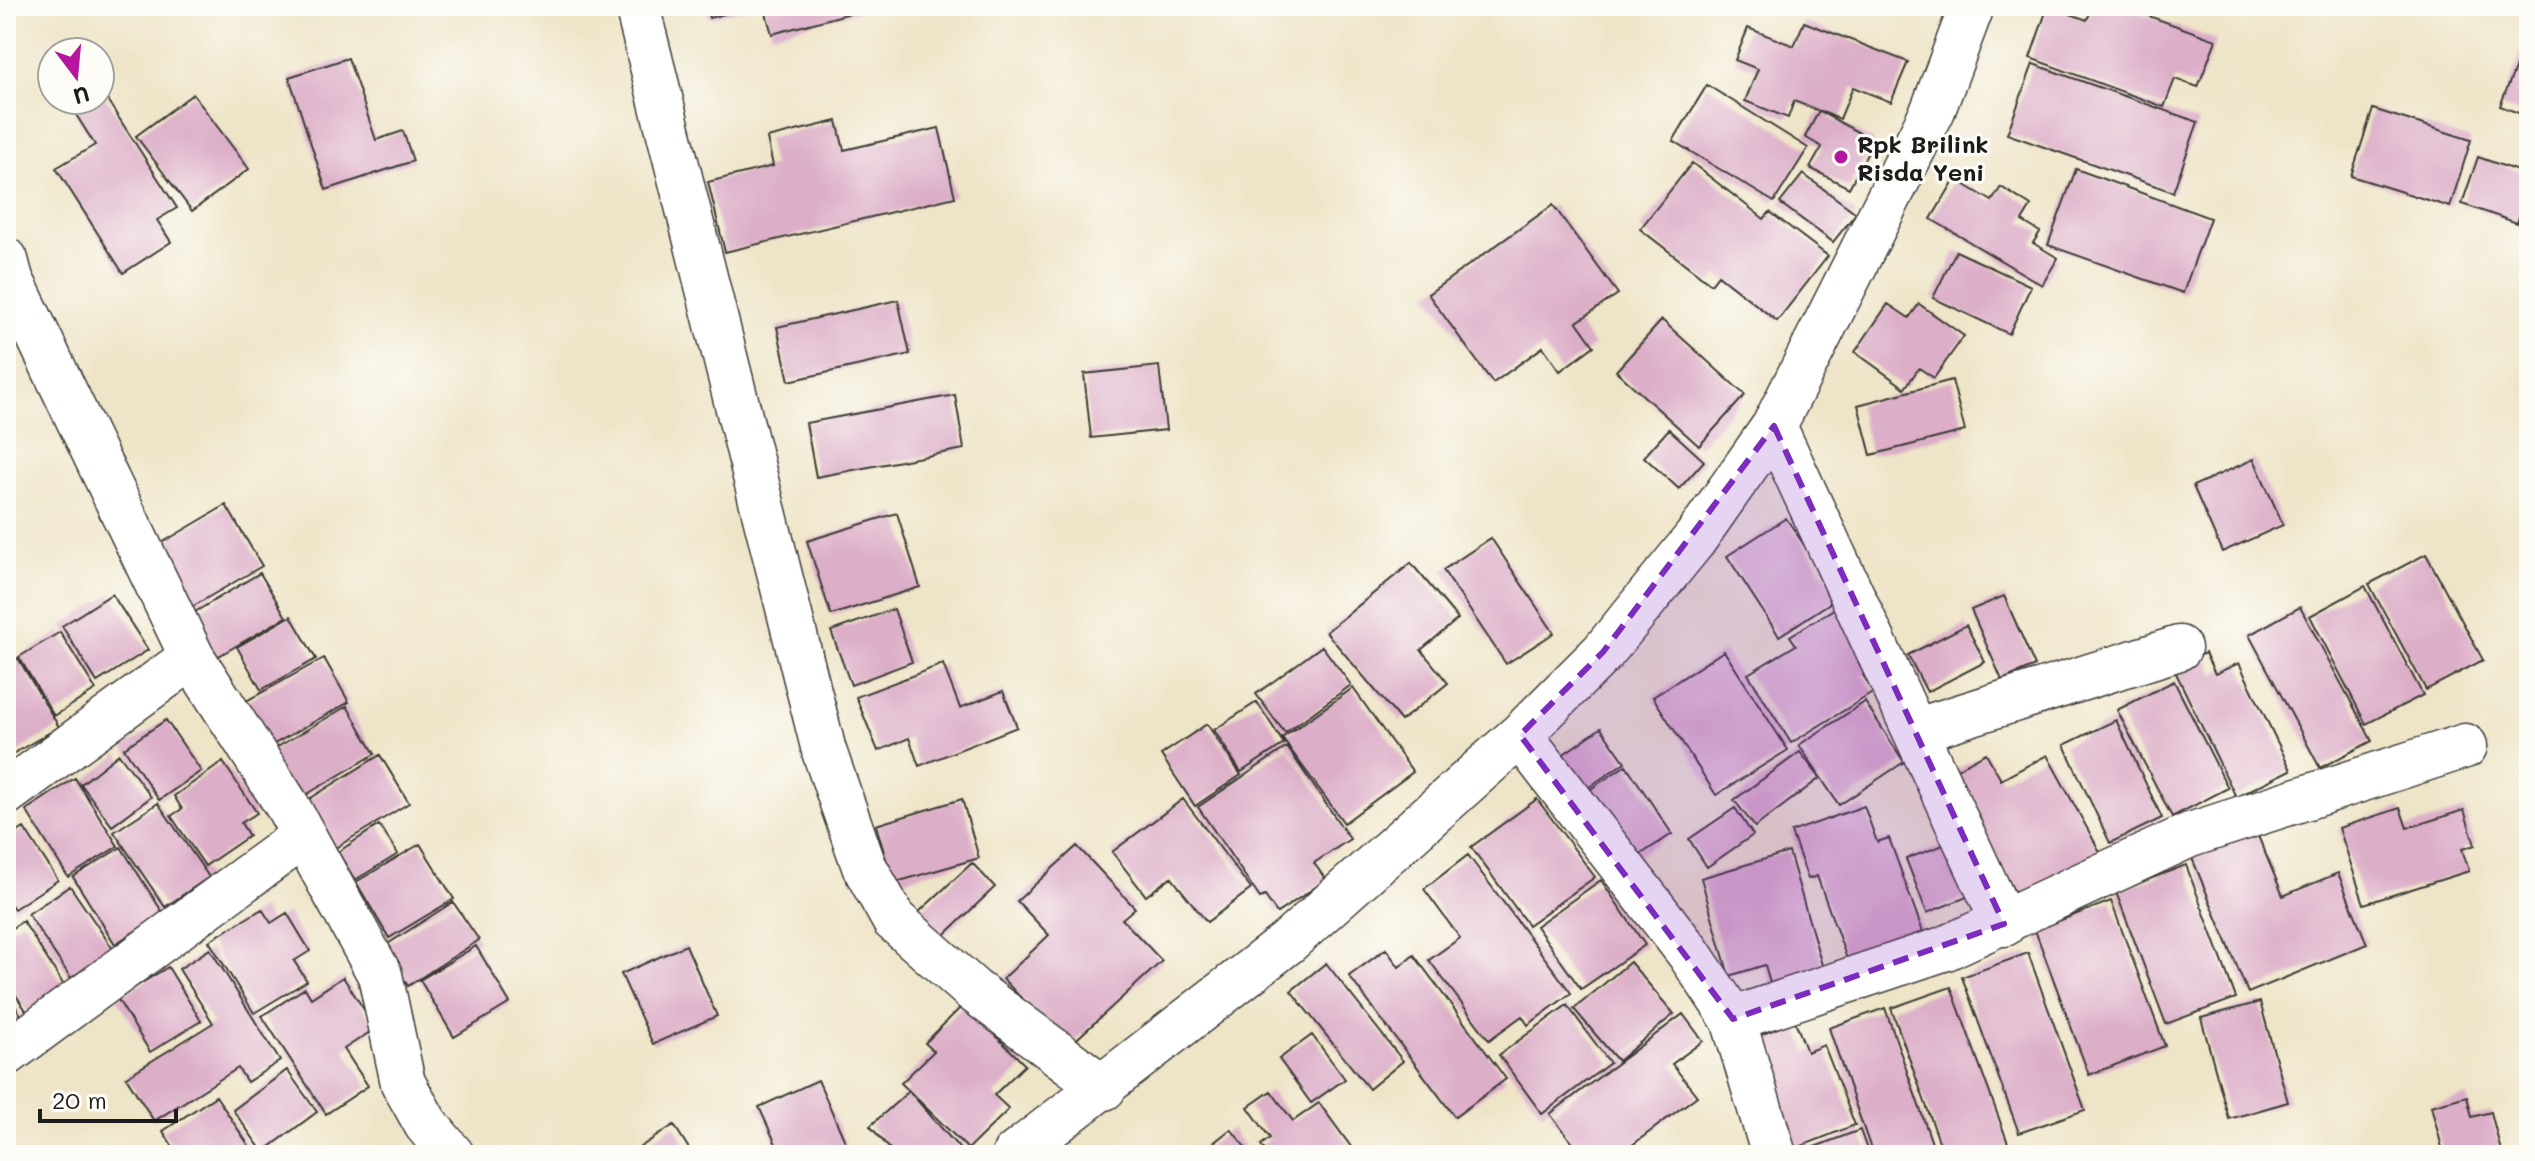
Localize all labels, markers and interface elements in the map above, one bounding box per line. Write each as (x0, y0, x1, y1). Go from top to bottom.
north arrow (36, 36, 116, 116)
text: U (70, 80, 93, 112)
place label: Rpk Brilink Risda Yeni (1857, 128, 1988, 187)
marker: Rpk Brilink Risda Yeni (1832, 148, 1850, 166)
scale bar (40, 1073, 176, 1123)
text: 20 m (52, 1084, 107, 1115)

